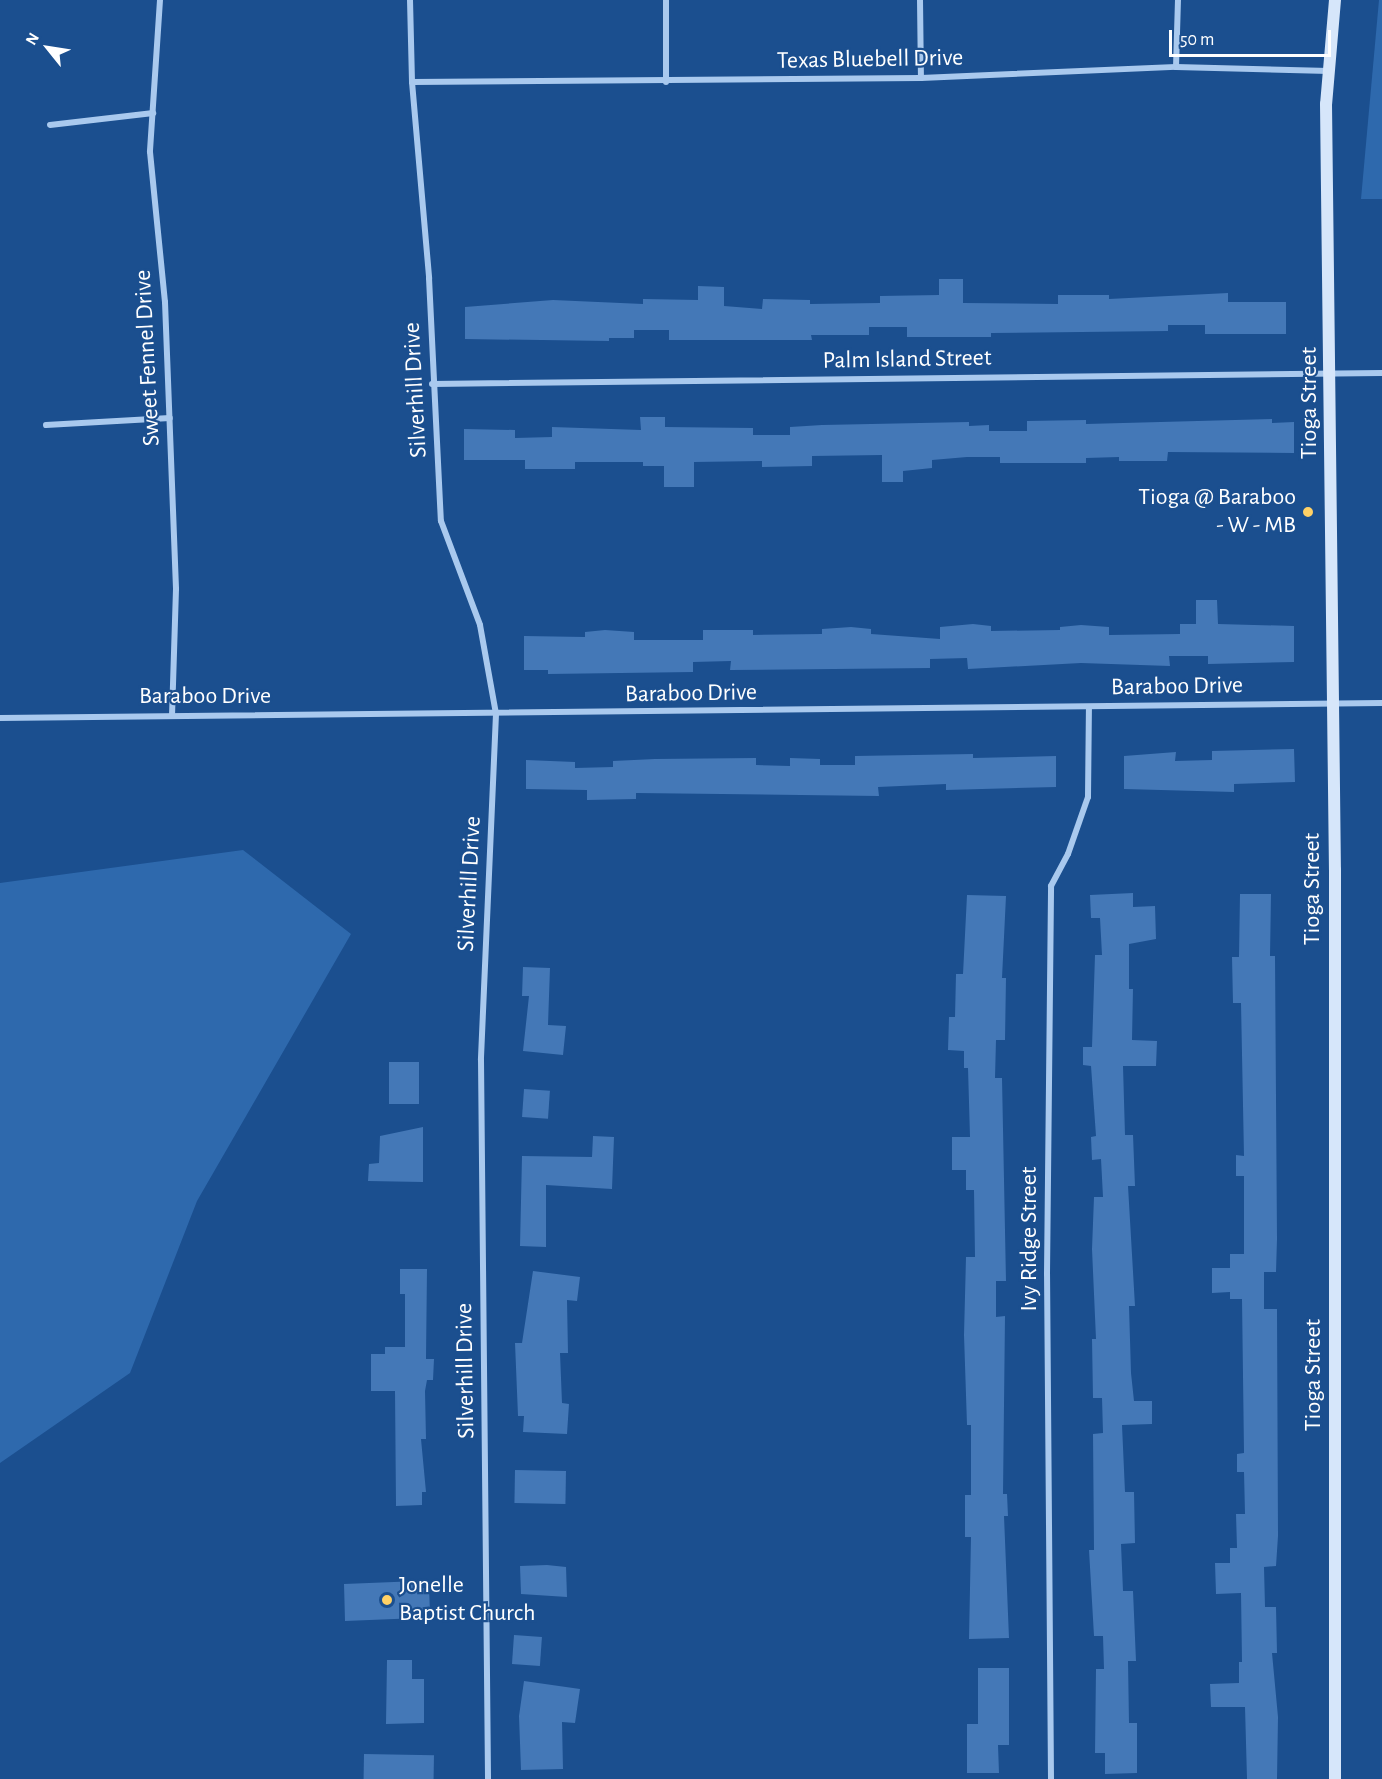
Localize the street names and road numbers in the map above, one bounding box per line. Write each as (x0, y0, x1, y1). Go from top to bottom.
street label: Texas Bluebell Drive (777, 44, 963, 76)
street label: Sweet Fennel Drive (129, 269, 167, 447)
street label: Silverhill Drive (398, 321, 434, 459)
street label: Palm Island Street (822, 344, 992, 376)
street label: Tioga Street (1296, 347, 1324, 459)
street label: Baraboo Drive (1111, 671, 1243, 703)
street label: Baraboo Drive (625, 678, 757, 710)
street label: Baraboo Drive (139, 683, 271, 711)
street label: Silverhill Drive (452, 815, 488, 953)
street label: Tioga Street (1299, 833, 1327, 945)
street label: Ivy Ridge Street (1016, 1167, 1044, 1311)
street label: Silverhill Drive (450, 1303, 482, 1439)
street label: Tioga Street (1300, 1319, 1328, 1431)

